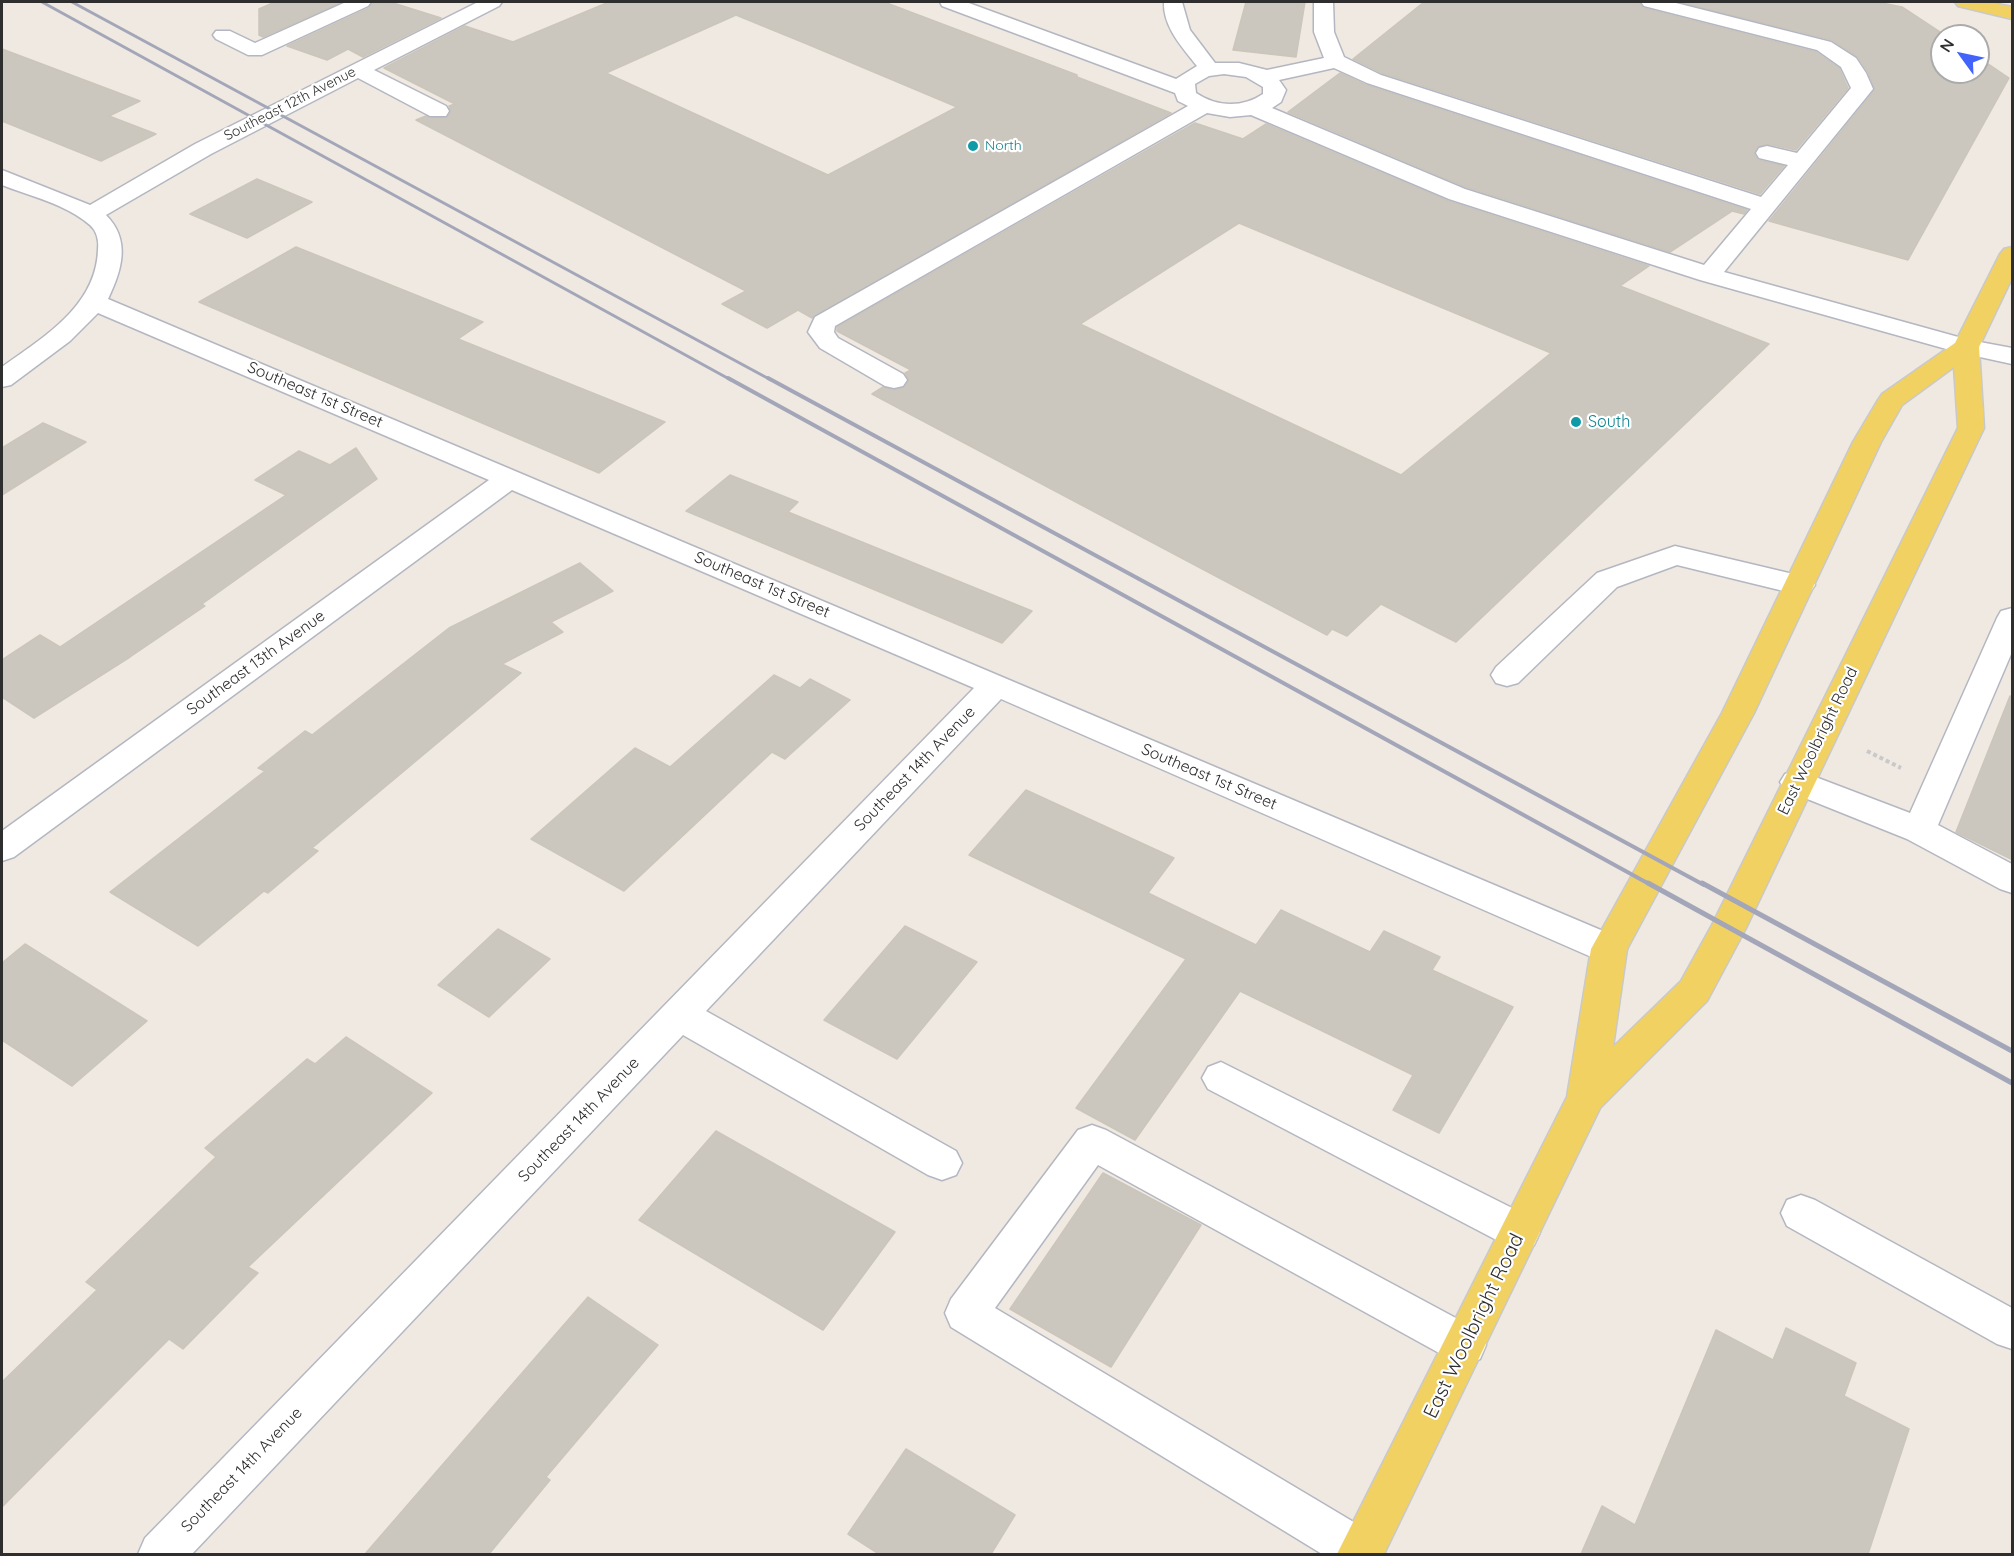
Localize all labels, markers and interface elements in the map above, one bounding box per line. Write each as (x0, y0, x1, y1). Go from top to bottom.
north arrow (1930, 24, 1990, 84)
text: N (1935, 35, 1958, 56)
street label: Southeast 12th Avenue (221, 63, 359, 145)
place label: North (985, 138, 1022, 154)
marker: North (966, 139, 980, 153)
street label: Southeast 1st Street (244, 358, 386, 432)
place label: South (1588, 412, 1630, 432)
marker: South (1569, 415, 1583, 429)
street label: Southeast 1st Street (691, 548, 833, 622)
street label: Southeast 13th Avenue (183, 606, 329, 720)
street label: East Woolbright Road (1774, 664, 1862, 818)
street label: Southeast 14th Avenue (850, 703, 980, 835)
street label: Southeast 1st Street (1138, 740, 1280, 814)
street label: Southeast 14th Avenue (514, 1054, 644, 1186)
street label: East Woolbright Road (1419, 1230, 1529, 1422)
street label: Southeast 14th Avenue (177, 1404, 307, 1536)

